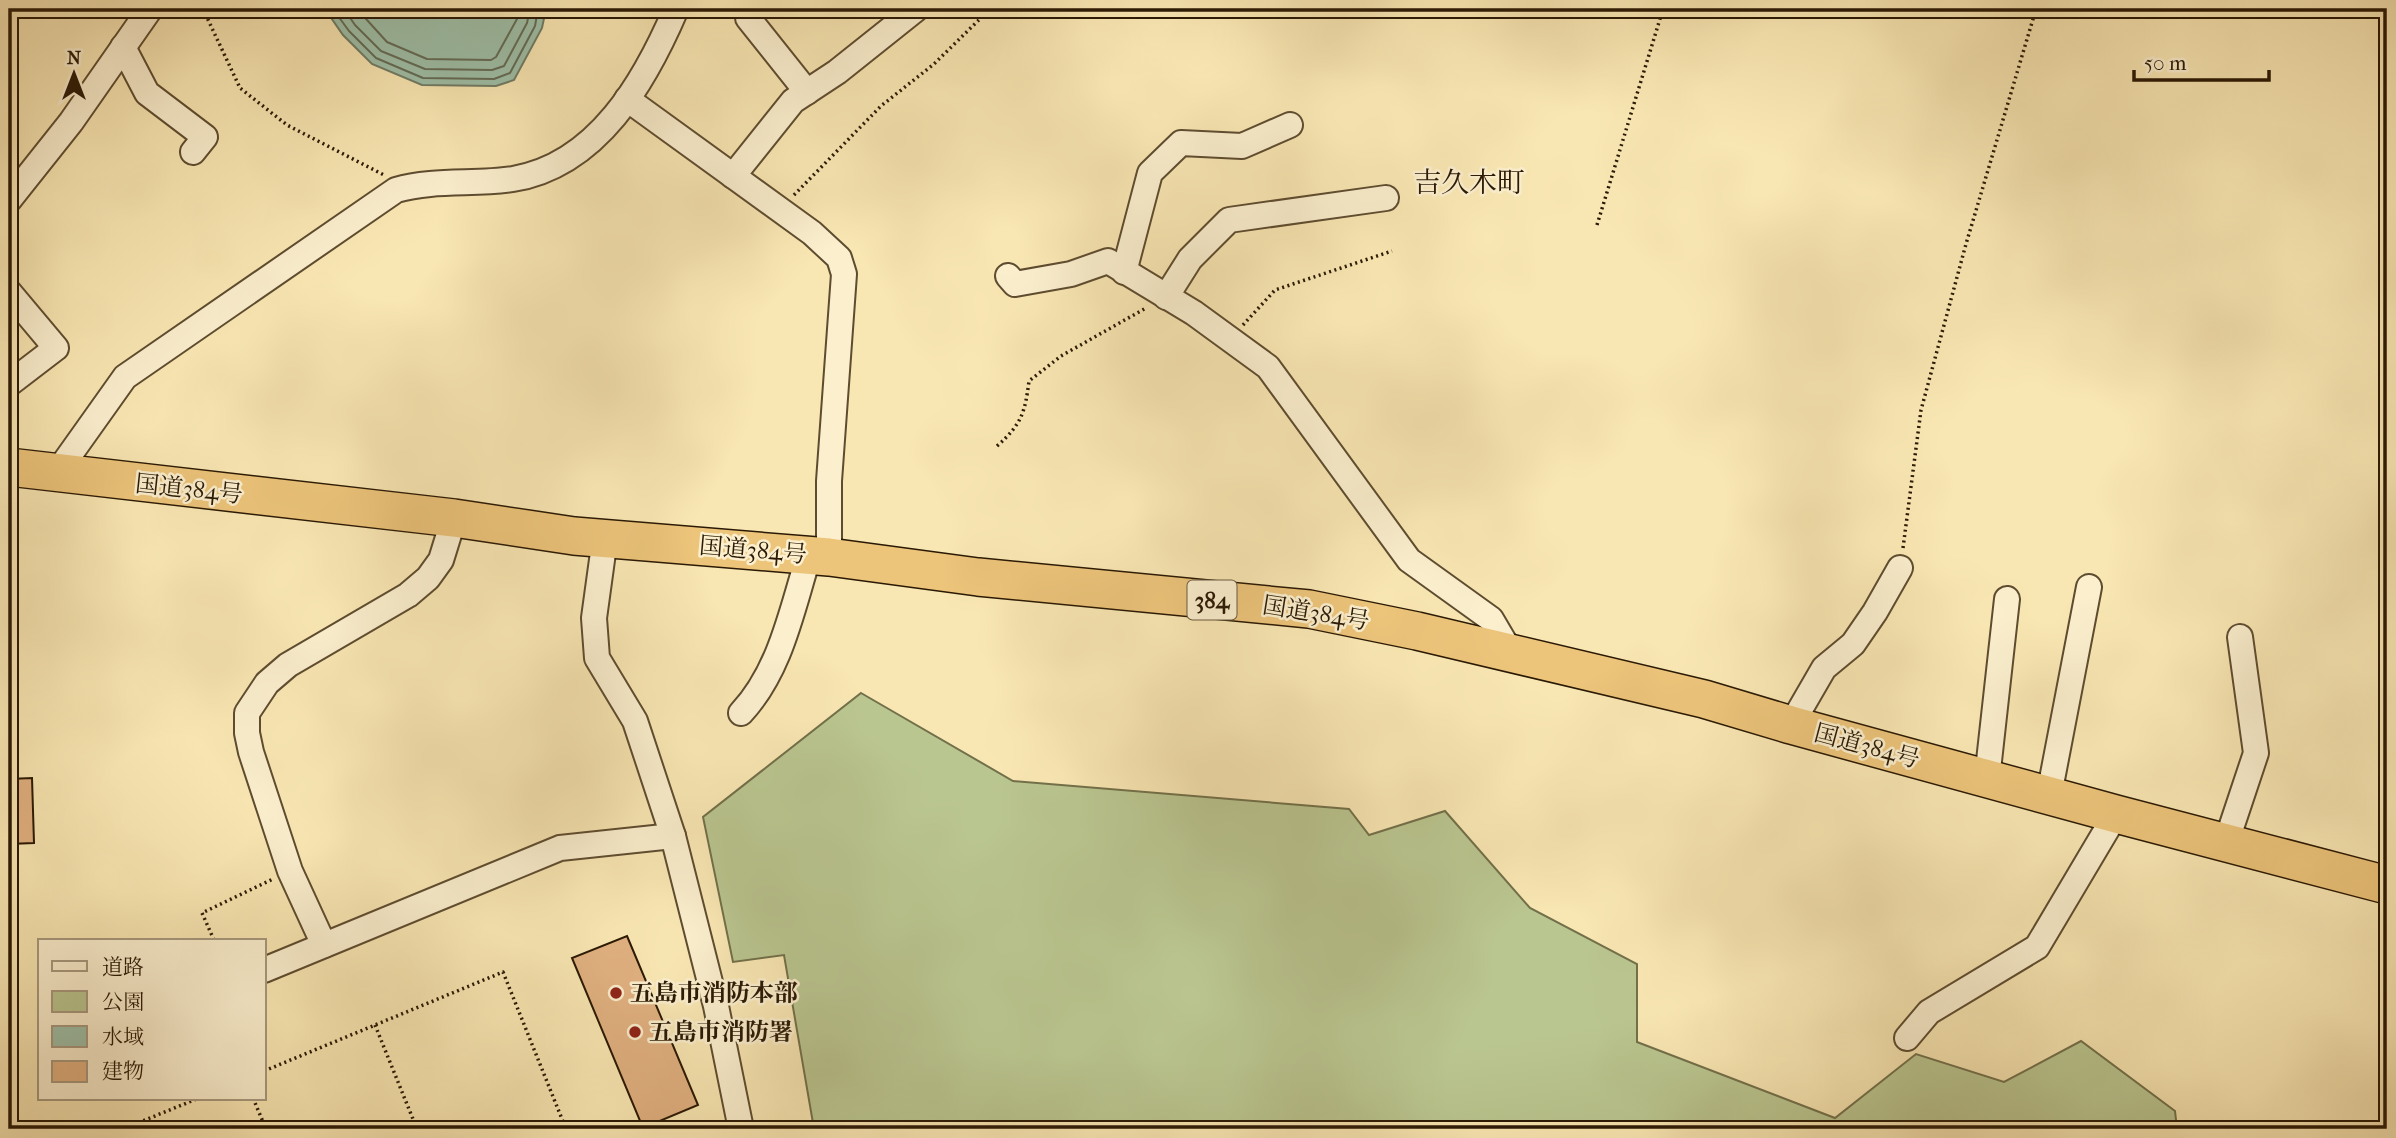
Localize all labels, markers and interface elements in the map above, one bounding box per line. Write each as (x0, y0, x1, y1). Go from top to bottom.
north arrow (38, 38, 108, 108)
scale bar (2134, 38, 2268, 82)
text: N (67, 47, 82, 69)
text: 50 m (2144, 51, 2187, 75)
district label: 吉久木町 (1413, 166, 1525, 199)
street label: 国道384号 (134, 469, 244, 509)
street label: 国道384号 (698, 531, 808, 569)
road number: 384 (1188, 580, 1236, 620)
street label: 国道384号 (1260, 591, 1372, 635)
street label: 国道384号 (1811, 719, 1923, 773)
legend (38, 939, 266, 1100)
text: 道路 (102, 955, 144, 979)
place label: 五島市消防本部 (630, 979, 798, 1007)
marker: 五島市消防本部 (608, 985, 624, 1001)
text: 公園 (102, 990, 144, 1014)
place label: 五島市消防署 (649, 1018, 793, 1046)
marker: 五島市消防署 (627, 1024, 643, 1040)
text: 水域 (102, 1025, 144, 1049)
text: 建物 (102, 1059, 144, 1083)

